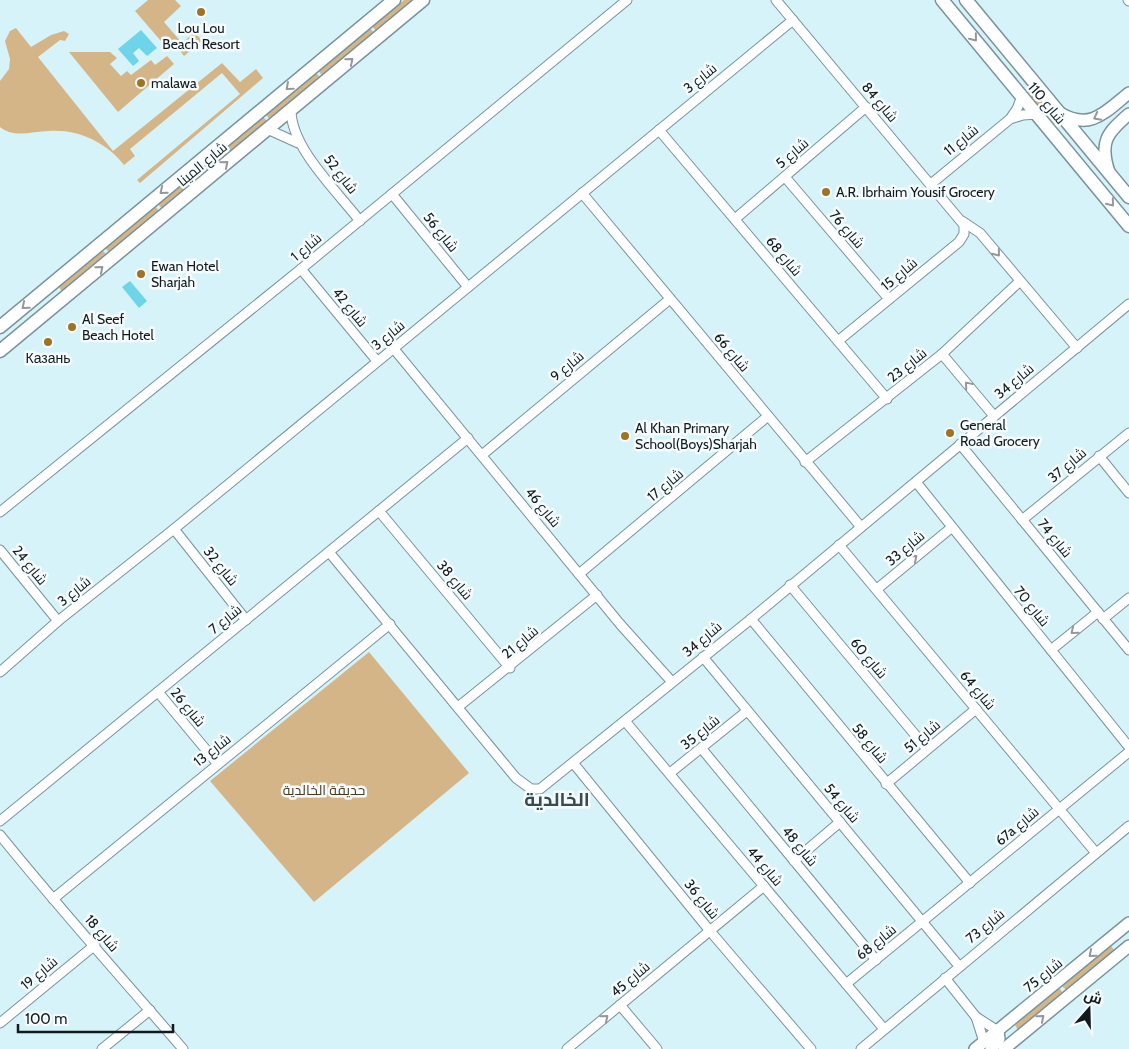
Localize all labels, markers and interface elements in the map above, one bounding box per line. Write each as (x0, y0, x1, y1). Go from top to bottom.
marker: Lou Lou Beach Resort (195, 6, 207, 18)
place label: Lou Lou Beach Resort (162, 19, 240, 53)
one-way arrow (968, 32, 977, 41)
one-way arrow (344, 58, 353, 66)
street label: شارع 3 (680, 59, 720, 97)
place label: malawa (151, 74, 197, 92)
marker: malawa (135, 77, 147, 89)
street label: شارع 84 (858, 78, 902, 126)
street label: شارع 110 (1024, 78, 1070, 128)
one-way arrow (285, 81, 294, 90)
one-way arrow (1093, 111, 1102, 121)
street label: شارع 11 (940, 121, 982, 159)
street label: شارع 5 (772, 134, 812, 172)
street label: شارع المينا (173, 138, 231, 190)
street label: شارع 52 (320, 151, 362, 197)
one-way arrow (219, 161, 228, 170)
place label: A.R. Ibrhaim Yousif Grocery (836, 183, 995, 201)
one-way arrow (160, 185, 169, 194)
marker: A.R. Ibrhaim Yousif Grocery (820, 186, 832, 198)
one-way arrow (1105, 197, 1113, 206)
street label: شارع 76 (826, 206, 868, 252)
street label: شارع 56 (420, 209, 462, 255)
street label: شارع 1 (287, 229, 325, 265)
street label: شارع 68 (762, 232, 806, 280)
one-way arrow (992, 248, 1001, 257)
street label: شارع 15 (877, 253, 921, 295)
place label: Ewan Hotel Sharjah (151, 257, 219, 291)
one-way arrow (94, 266, 103, 274)
marker: Ewan Hotel Sharjah (135, 268, 147, 280)
street label: شارع 42 (329, 284, 371, 330)
one-way arrow (22, 300, 31, 308)
place label: Al Seef Beach Hotel (82, 310, 154, 344)
street label: شارع 3 (368, 316, 408, 354)
marker: Al Seef Beach Hotel (66, 321, 78, 333)
street label: شارع 66 (710, 329, 754, 375)
marker: Казань (42, 336, 54, 348)
street label: شارع 23 (884, 344, 930, 386)
street label: شارع 9 (547, 347, 587, 385)
place label: Казань (25, 349, 71, 367)
street label: شارع 34 (991, 359, 1037, 403)
one-way arrow (966, 382, 974, 391)
place label: General Road Grocery (960, 416, 1040, 450)
place label: Al Khan Primary School(Boys)Sharjah (635, 419, 757, 453)
marker: General Road Grocery (944, 427, 956, 439)
marker: Al Khan Primary School(Boys)Sharjah (619, 430, 631, 442)
street label: شارع 37 (1044, 444, 1090, 486)
street label: شارع 17 (643, 465, 687, 505)
street label: شارع 46 (521, 483, 565, 531)
street label: شارع 74 (1034, 515, 1076, 561)
street label: شارع 33 (882, 527, 928, 569)
street label: شارع 24 (9, 542, 51, 588)
street label: شارع 32 (200, 543, 242, 589)
street label: شارع 38 (433, 556, 477, 604)
one-way arrow (908, 556, 917, 564)
street label: شارع 3 (54, 572, 94, 610)
street label: شارع 70 (1010, 582, 1054, 630)
street label: شارع 7 (205, 600, 245, 638)
street label: شارع 34 (679, 617, 725, 661)
street label: شارع 21 (498, 622, 542, 662)
one-way arrow (1071, 626, 1080, 634)
street label: شارع 60 (847, 634, 891, 682)
street label: شارع 64 (956, 666, 1000, 714)
street label: شارع 26 (167, 684, 209, 730)
street label: شارع 35 (677, 711, 723, 753)
street label: شارع 51 (900, 715, 944, 757)
street label: شارع 58 (848, 719, 892, 767)
street label: شارع 13 (190, 730, 234, 770)
street label: شارع 54 (820, 780, 864, 826)
park label: حديقة الخالدية (283, 781, 365, 799)
district label: الخالدية (524, 788, 590, 811)
street label: 67a شارع (992, 803, 1042, 849)
street label: شارع 48 (778, 822, 822, 870)
street label: شارع 44 (743, 842, 787, 890)
street label: شارع 36 (681, 876, 723, 922)
street label: شارع 73 (962, 905, 1008, 947)
street label: شارع 18 (81, 911, 123, 955)
street label: شارع 68 (852, 920, 900, 964)
one-way arrow (1088, 948, 1097, 957)
street label: شارع 19 (17, 952, 61, 994)
street label: شارع 75 (1020, 954, 1066, 996)
street label: شارع 45 (607, 957, 653, 1001)
north arrow (1064, 984, 1114, 1034)
text: ش (1082, 985, 1105, 1008)
scale bar (18, 1002, 172, 1034)
text: 100 m (25, 1010, 67, 1028)
one-way arrow (599, 1015, 608, 1024)
one-way arrow (1036, 1015, 1045, 1024)

